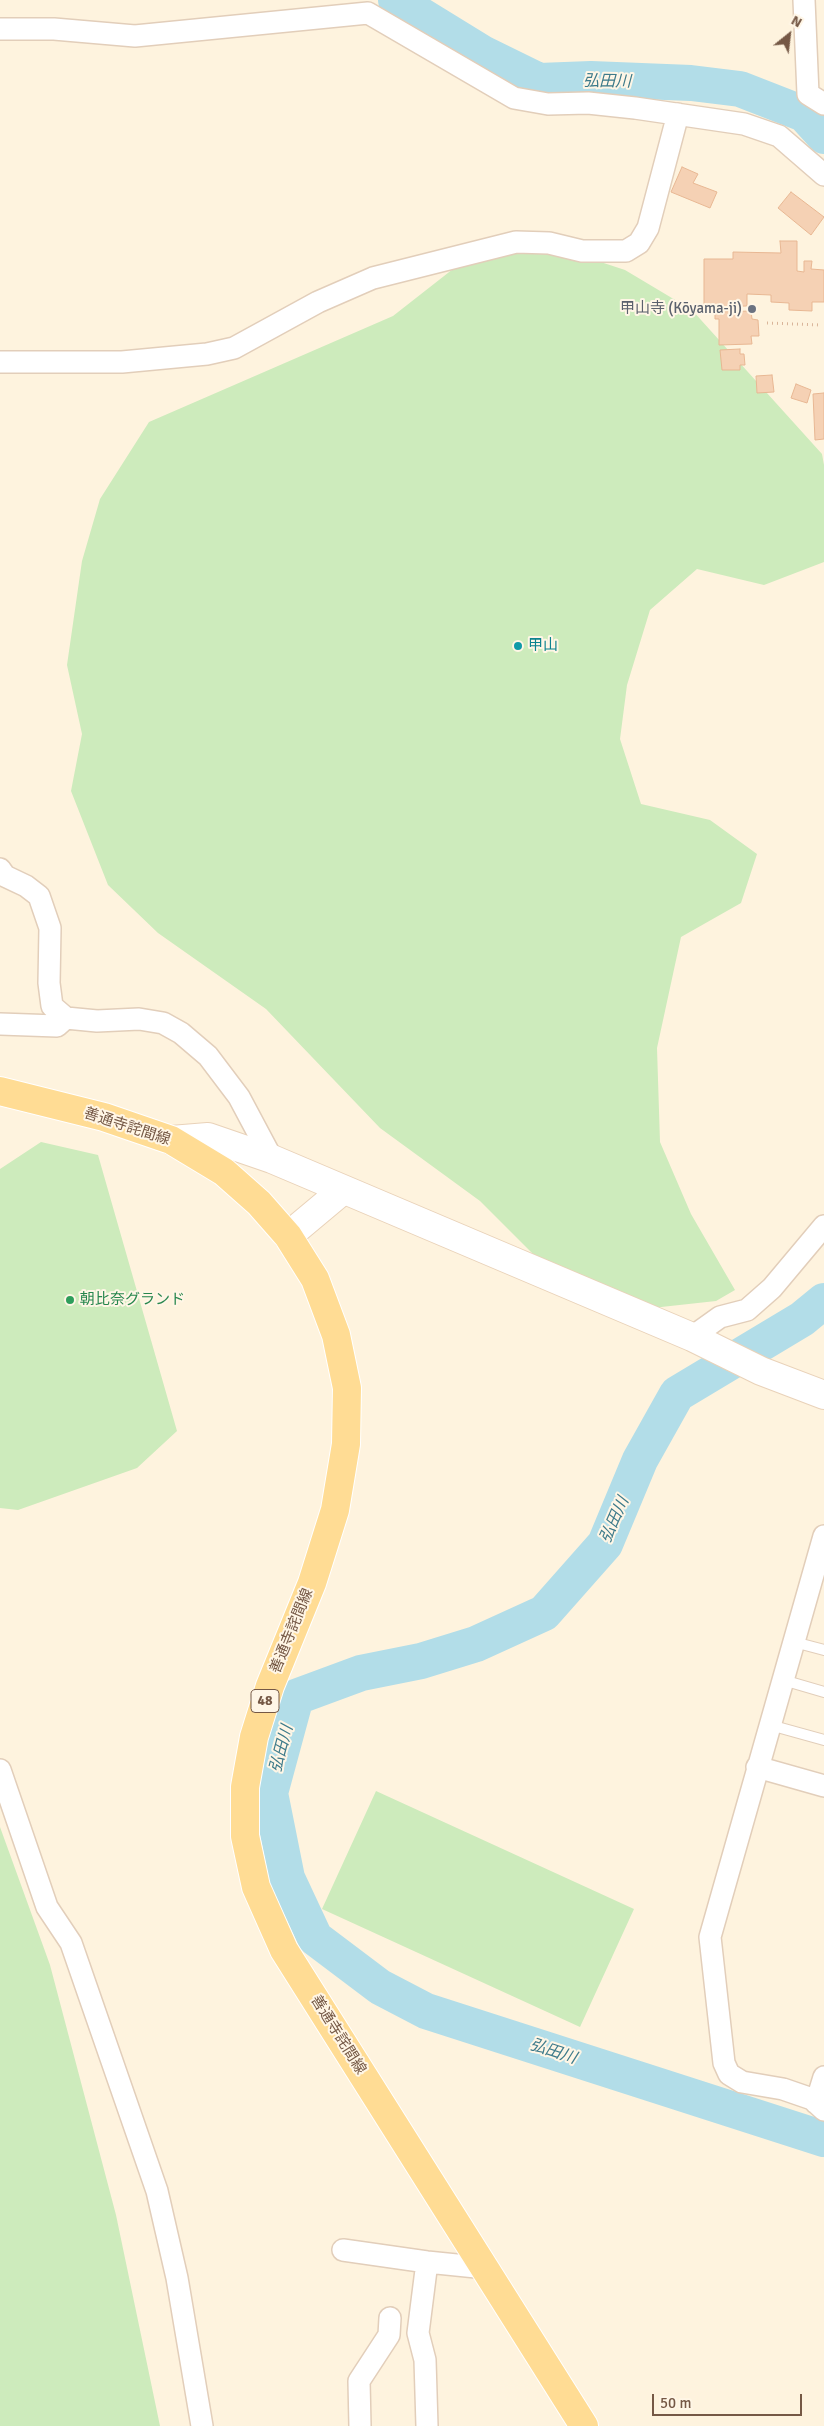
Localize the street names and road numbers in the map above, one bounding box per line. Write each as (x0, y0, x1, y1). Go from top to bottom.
street label: 善通寺詫間線 (81, 1105, 173, 1149)
street label: 善通寺詫間線 (267, 1586, 317, 1676)
road number: 48 (251, 1690, 279, 1712)
street label: 善通寺詫間線 (307, 1992, 369, 2078)

